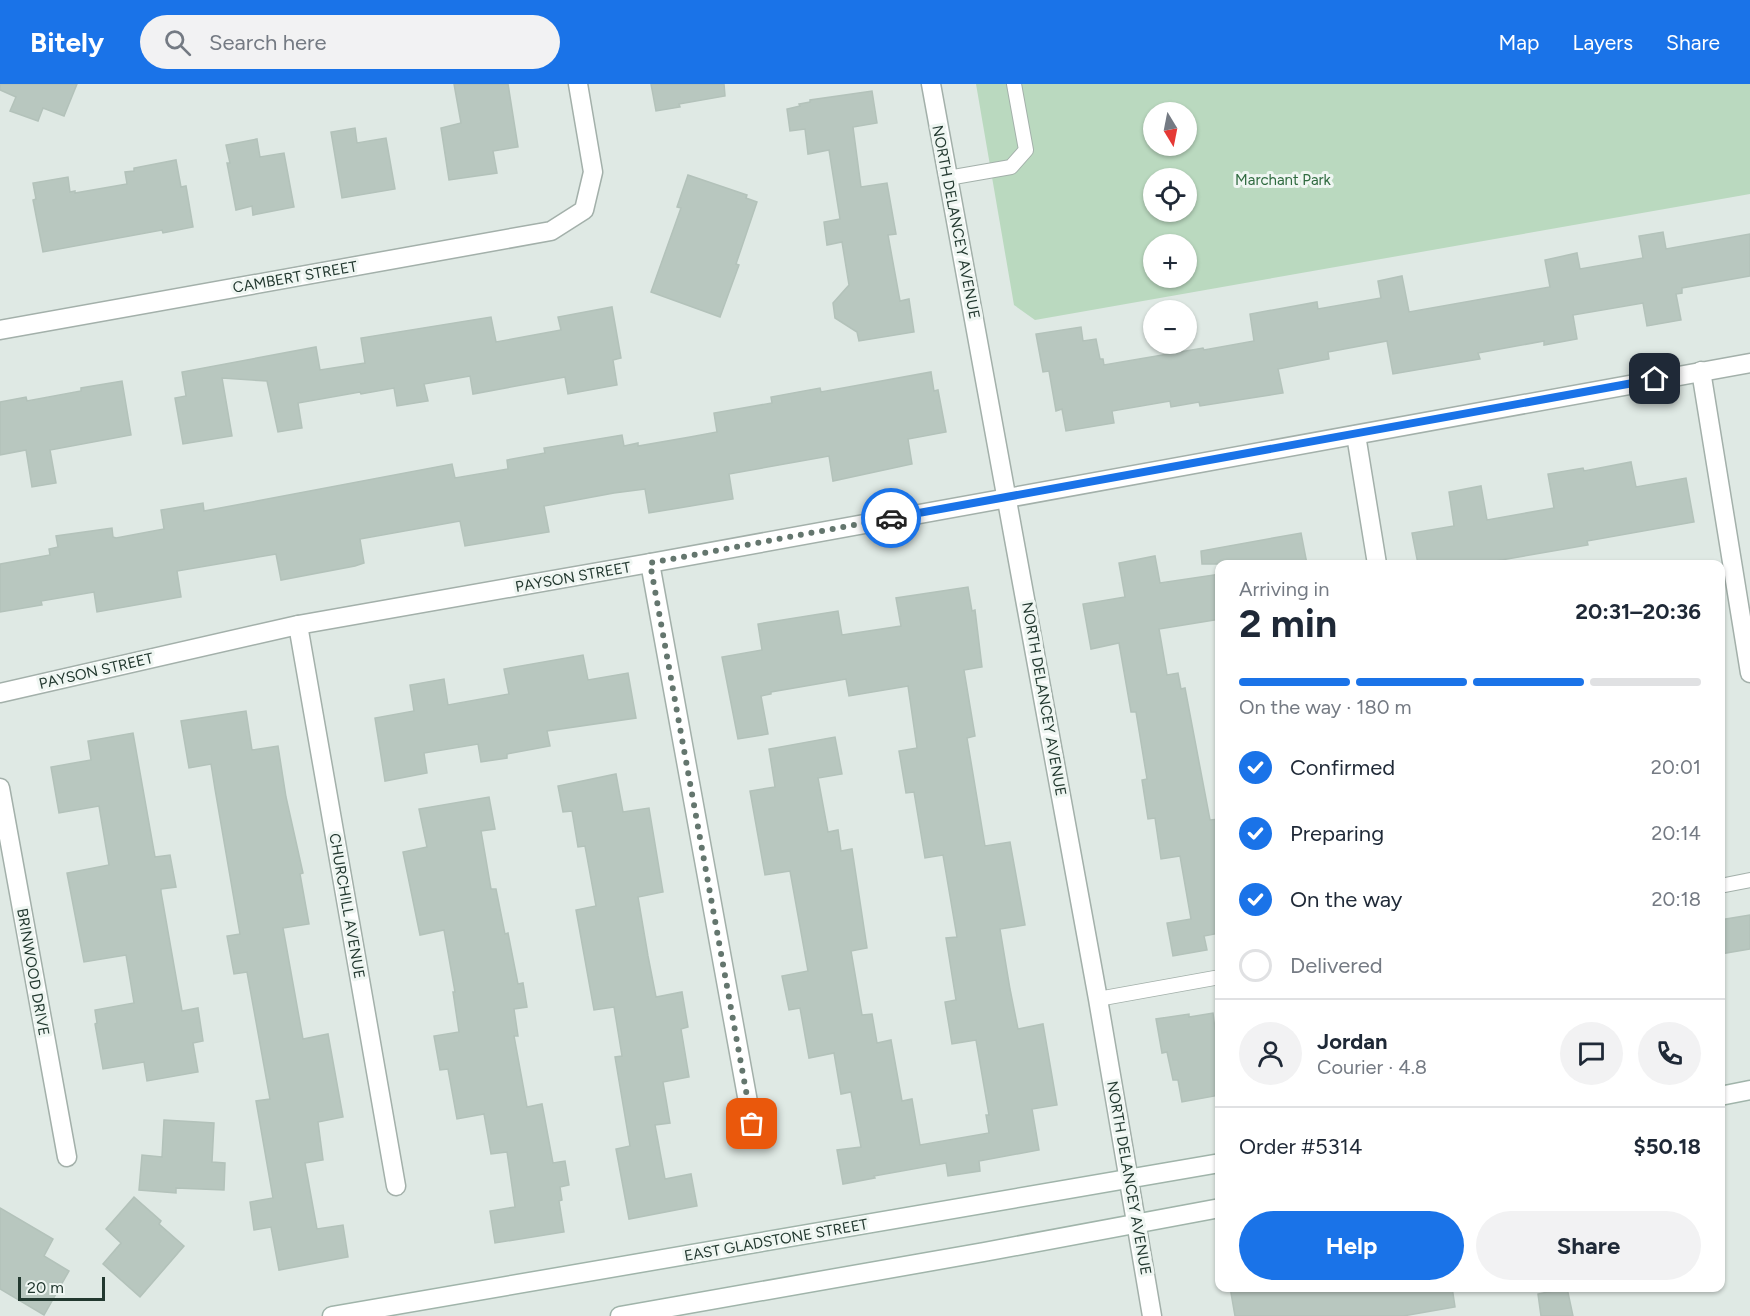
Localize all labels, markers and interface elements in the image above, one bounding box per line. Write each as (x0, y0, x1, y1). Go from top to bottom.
search box (140, 15, 560, 69)
text: Bitely (30, 25, 104, 59)
icon: search (161, 26, 194, 59)
text: Search here (209, 29, 327, 56)
text: Map (1499, 30, 1539, 55)
text: Layers (1572, 30, 1633, 55)
text: Share (1666, 30, 1720, 55)
north arrow (1143, 102, 1197, 156)
map controls (1143, 102, 1197, 354)
street label: NORTH DELANCEY AVENUE (928, 124, 984, 320)
button: locate (1143, 168, 1197, 222)
park label: Marchant Park (1235, 171, 1332, 189)
button: + (1143, 234, 1197, 288)
street label: CAMBERT STREET (231, 257, 359, 297)
button: − (1143, 300, 1197, 354)
pin (1629, 353, 1680, 404)
icon: home (1638, 362, 1671, 395)
courier (861, 488, 921, 548)
icon: car (875, 502, 908, 535)
street label: PAYSON STREET (514, 558, 633, 596)
text: Arriving in (1239, 577, 1329, 601)
text: 20:31–20:36 (1575, 598, 1701, 625)
street label: NORTH DELANCEY AVENUE (1018, 600, 1070, 798)
text: 2 min (1239, 600, 1337, 647)
street label: PAYSON STREET (37, 649, 156, 693)
text: On the way · 180 m (1239, 695, 1412, 719)
icon: check (1239, 751, 1272, 784)
text: Confirmed (1290, 754, 1395, 781)
text: 20:01 (1651, 755, 1701, 779)
icon: check (1239, 817, 1272, 850)
text: Preparing (1290, 820, 1384, 847)
text: 20:14 (1651, 821, 1701, 845)
street label: CHURCHILL AVENUE (325, 832, 369, 980)
icon: check (1239, 883, 1272, 916)
text: On the way (1290, 886, 1402, 913)
text: 20:18 (1651, 887, 1701, 911)
street label: BRINWOOD DRIVE (13, 907, 53, 1037)
text: Delivered (1290, 952, 1383, 979)
button: person (1239, 1022, 1302, 1085)
button: chat (1560, 1022, 1623, 1085)
button: phone (1638, 1022, 1701, 1085)
text: Jordan (1317, 1028, 1388, 1055)
text: Courier · 4.8 (1317, 1055, 1427, 1079)
street label: NORTH DELANCEY AVENUE (1103, 1079, 1155, 1277)
pin (726, 1098, 777, 1149)
icon: bag (735, 1107, 768, 1140)
text: Order #5314 (1239, 1133, 1363, 1160)
text: $50.18 (1634, 1133, 1701, 1160)
button: Help (1239, 1211, 1464, 1280)
button: Share (1476, 1211, 1701, 1280)
street label: EAST GLADSTONE STREET (683, 1215, 870, 1265)
scale bar (18, 1274, 105, 1302)
text: 20 m (27, 1278, 64, 1297)

